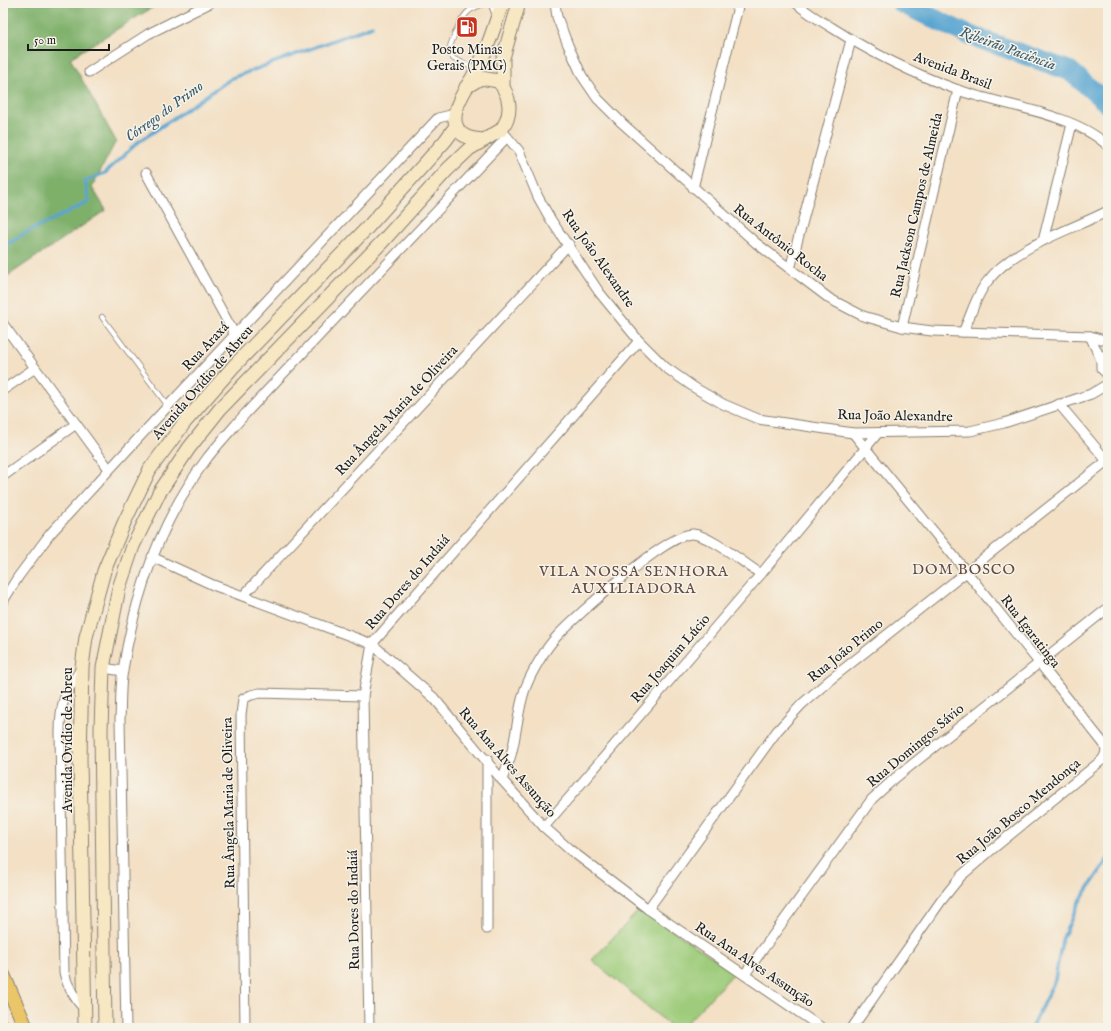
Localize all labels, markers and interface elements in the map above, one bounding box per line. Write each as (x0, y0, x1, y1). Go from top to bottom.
fuel station icon: Posto Minas Gerais (PMG) (454, 14, 480, 40)
water label: Ribeirão Paciência (957, 22, 1059, 75)
scale bar (28, 26, 109, 52)
text: 50 m (34, 33, 56, 48)
place label: Posto Minas Gerais (PMG) (427, 41, 507, 75)
street label: Avenida Brasil (910, 47, 994, 94)
water label: Córrego do Primo (122, 77, 208, 147)
street label: Rua Jackson Campos de Almeida (887, 110, 947, 300)
street label: Rua Antônio Rocha (729, 200, 832, 286)
street label: Rua João Alexandre (558, 206, 639, 312)
street label: Rua Araxá (179, 318, 234, 375)
street label: Avenida Ovídio de Abreu (148, 322, 257, 444)
street label: Rua Ângela Maria de Oliveira (331, 340, 462, 480)
street label: Rua João Alexandre (837, 406, 953, 426)
street label: Rua Dores do Indaiá (362, 531, 455, 634)
district label: DOM BOSCO (912, 560, 1016, 579)
district label: VILA NOSSA SENHORA AUXILIADORA (538, 562, 729, 598)
street label: Rua Igaratinga (996, 592, 1065, 672)
street label: Rua Joaquim Lúcio (627, 610, 715, 707)
street label: Rua João Primo (804, 615, 887, 687)
street label: Avenida Ovídio de Abreu (59, 667, 77, 814)
street label: Rua Domingos Sávio (863, 700, 968, 792)
street label: Rua Ana Alves Assunção (454, 704, 560, 822)
street label: Rua Ângela Maria de Oliveira (217, 716, 239, 889)
street label: Rua João Bosco Mendonça (953, 754, 1085, 869)
street label: Rua Dores do Indaiá (344, 849, 364, 970)
street label: Rua Ana Alves Assunção (691, 918, 818, 1012)

